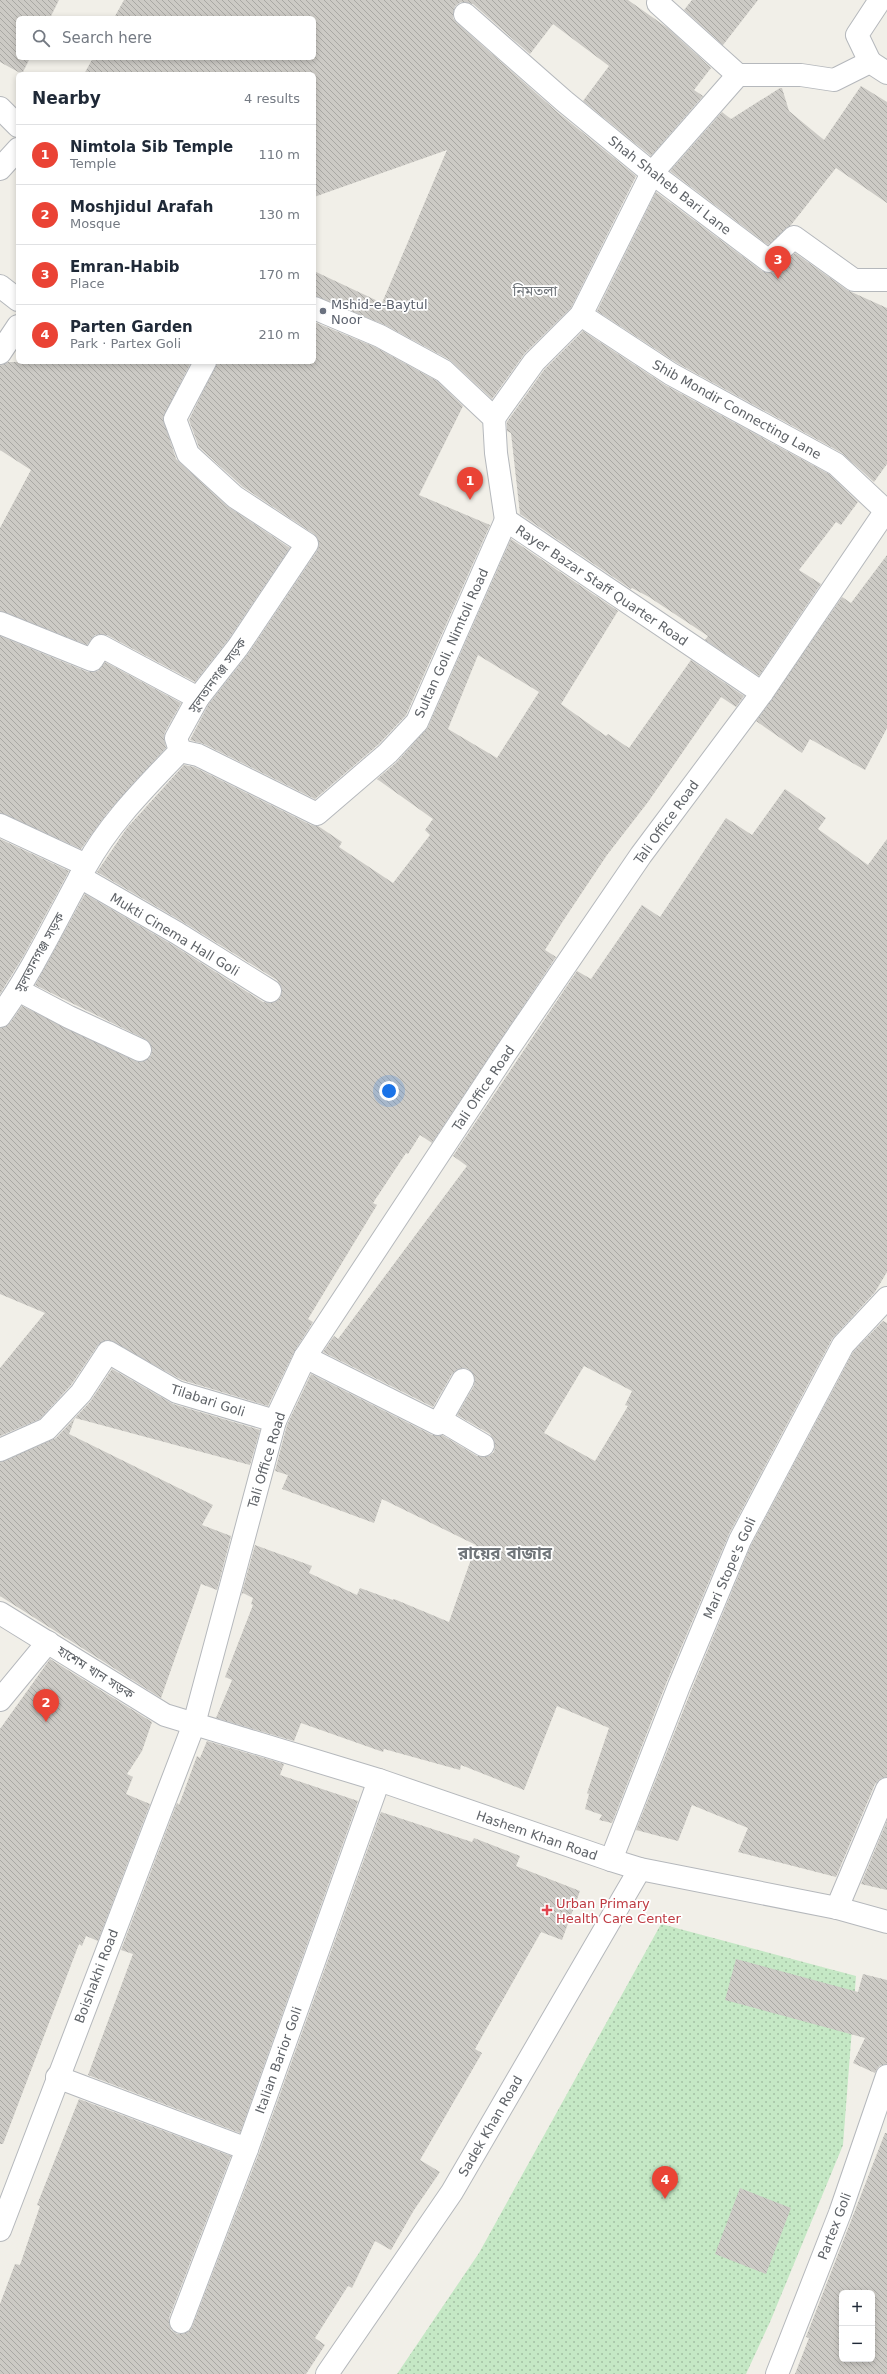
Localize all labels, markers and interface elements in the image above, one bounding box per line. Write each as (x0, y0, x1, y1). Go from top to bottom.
search box (16, 16, 316, 60)
icon: search (30, 27, 52, 49)
text: Search here (62, 29, 152, 47)
text: Nearby (32, 88, 101, 108)
text: 4 results (244, 91, 300, 106)
street label: Shah Shaheb Bari Lane (605, 133, 734, 238)
text: Nimtola Sib Temple (70, 138, 233, 156)
text: 1 (40, 147, 50, 162)
text: 110 m (258, 147, 300, 162)
text: Temple (70, 156, 116, 171)
text: Moshjidul Arafah (70, 198, 213, 216)
text: 2 (40, 207, 50, 222)
text: 130 m (258, 207, 300, 222)
text: Mosque (70, 216, 120, 231)
pin: 3 (765, 246, 791, 279)
text: Emran-Habib (70, 258, 180, 276)
text: 3 (40, 267, 50, 282)
text: 170 m (258, 267, 300, 282)
text: Place (70, 276, 105, 291)
district label: নিমতলা (512, 283, 558, 299)
place label: Mshid-e-Baytul Noor (331, 297, 428, 327)
marker: Mshid-e-Baytul Noor (318, 306, 328, 316)
text: Parten Garden (70, 318, 193, 336)
text: 4 (40, 327, 50, 342)
text: 210 m (258, 327, 300, 342)
text: Park · Partex Goli (70, 336, 181, 351)
street label: Shib Mondir Connecting Lane (650, 357, 824, 462)
pin: 1 (457, 467, 483, 500)
street label: Rayer Bazar Staff Quarter Road (513, 522, 691, 649)
street label: Sultan Goli, Nimtoli Road (412, 566, 491, 720)
street label: সুলতানগঞ্জ সড়ক (185, 635, 251, 717)
street label: Tali Office Road (630, 778, 702, 868)
street label: Mukti Cinema Hall Goli (108, 890, 242, 979)
street label: সুলতানগঞ্জ সড়ক (11, 910, 69, 996)
street label: Tali Office Road (449, 1043, 518, 1135)
your location (379, 1081, 399, 1101)
street label: Tilabari Goli (168, 1381, 247, 1420)
street label: Tali Office Road (244, 1410, 288, 1511)
street label: Mari Stope's Goli (700, 1515, 759, 1621)
district label: রায়ের বাজার (457, 1543, 553, 1563)
street label: হাশেম খান সড়ক (54, 1642, 137, 1702)
pin: 2 (33, 1689, 59, 1722)
street label: Hashem Khan Road (474, 1808, 599, 1863)
place label: Urban Primary Health Care Center (556, 1896, 681, 1926)
marker: Urban Primary Health Care Center (541, 1904, 553, 1916)
street label: Boishakhi Road (72, 1927, 121, 2025)
street label: Italian Barior Goli (252, 2005, 305, 2116)
street label: Sadek Khan Road (455, 2073, 525, 2179)
pin: 4 (652, 2166, 678, 2199)
street label: Partex Goli (815, 2191, 854, 2262)
map controls (839, 2290, 875, 2362)
button: + (839, 2290, 875, 2326)
button: − (839, 2326, 875, 2362)

